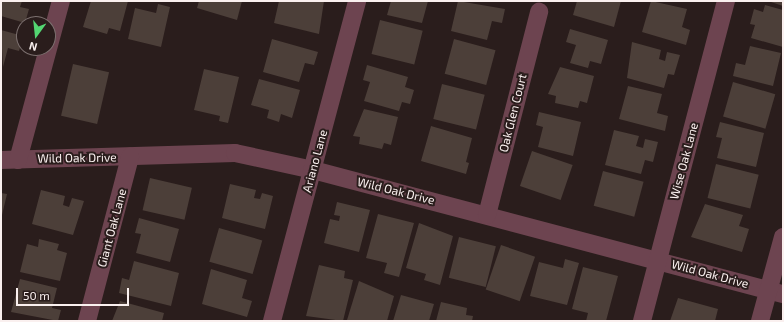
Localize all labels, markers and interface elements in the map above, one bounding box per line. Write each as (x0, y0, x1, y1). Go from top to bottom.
north arrow (16, 16, 56, 56)
text: N (28, 40, 39, 54)
street label: Oak Glen Court (496, 72, 530, 154)
street label: Wise Oak Lane (667, 121, 701, 201)
street label: Ariano Lane (300, 128, 330, 194)
street label: Wild Oak Drive (37, 150, 117, 166)
street label: Wild Oak Drive (356, 174, 436, 208)
street label: Giant Oak Lane (95, 187, 129, 269)
street label: Wild Oak Drive (670, 257, 750, 291)
scale bar (18, 280, 131, 306)
text: 50 m (23, 288, 50, 302)

